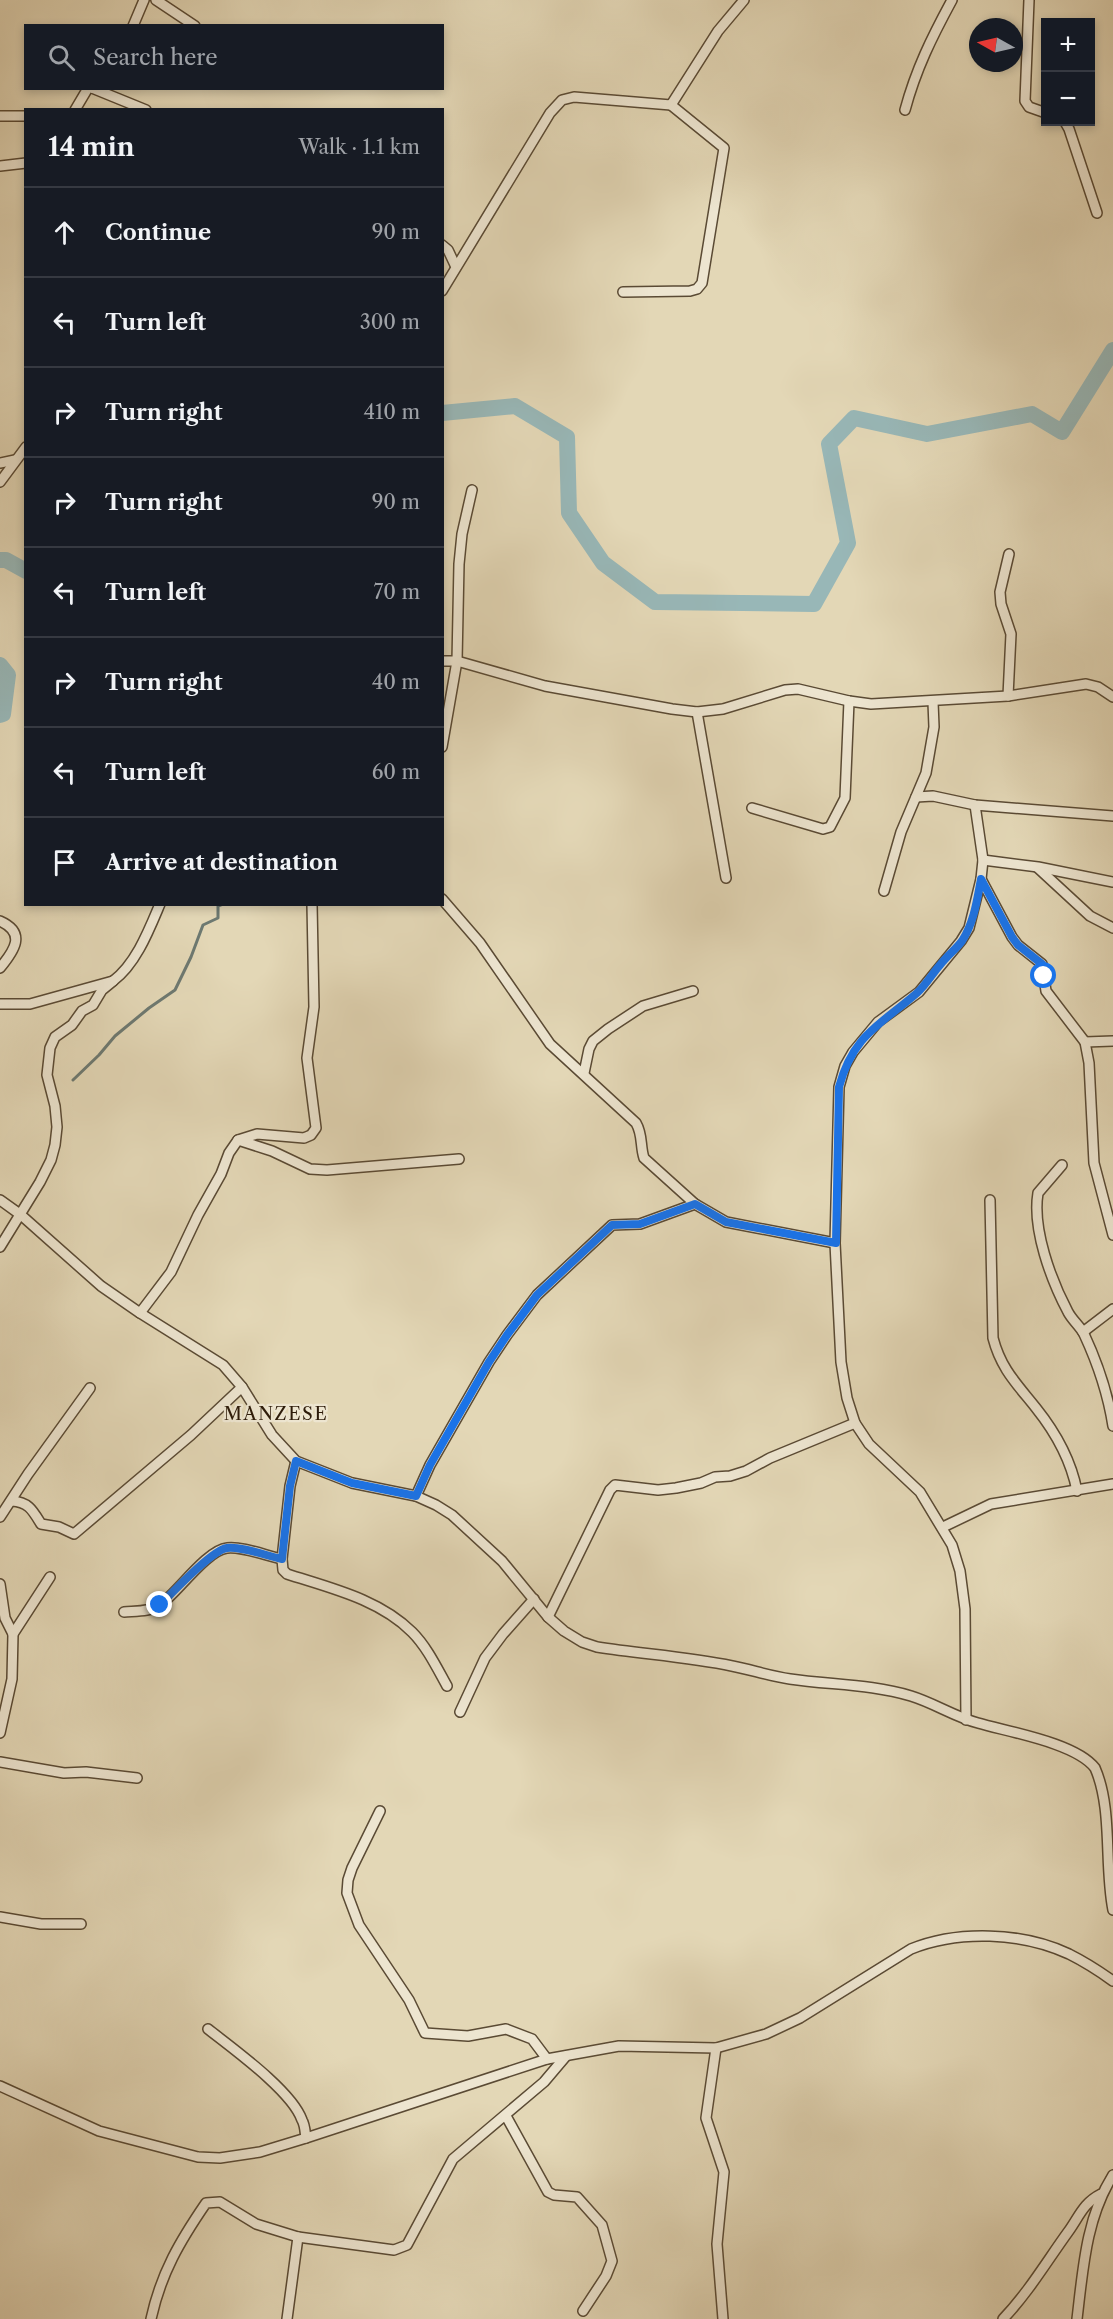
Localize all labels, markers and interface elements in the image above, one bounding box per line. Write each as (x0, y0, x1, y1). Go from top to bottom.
north arrow (969, 18, 1023, 72)
map controls (1041, 18, 1095, 126)
button: + (1041, 18, 1095, 72)
search box (24, 24, 444, 90)
icon: search (45, 41, 78, 74)
text: Search here (93, 44, 218, 71)
button: − (1041, 72, 1095, 126)
text: 14 min (48, 131, 135, 163)
text: Walk · 1.1 km (298, 135, 420, 159)
icon: ahead (48, 216, 81, 249)
text: Continue (105, 219, 211, 246)
text: 90 m (372, 220, 420, 244)
icon: left (48, 306, 81, 339)
text: Turn left (105, 309, 206, 336)
text: 300 m (360, 310, 420, 334)
icon: right (48, 396, 81, 429)
text: Turn right (105, 399, 223, 426)
text: 410 m (363, 400, 420, 424)
icon: right (48, 486, 81, 519)
text: Turn right (105, 489, 223, 516)
text: 90 m (372, 490, 420, 514)
icon: left (48, 576, 81, 609)
text: Turn left (105, 579, 206, 606)
text: 70 m (374, 580, 420, 604)
icon: right (48, 666, 81, 699)
text: Turn right (105, 669, 223, 696)
text: 40 m (372, 670, 420, 694)
icon: left (48, 756, 81, 789)
text: Turn left (105, 759, 206, 786)
text: 60 m (372, 760, 420, 784)
icon: arrive (48, 846, 81, 879)
text: Arrive at destination (105, 849, 338, 876)
route start (1030, 962, 1056, 988)
district label: MANZESE (224, 1403, 328, 1425)
route end (146, 1591, 172, 1617)

